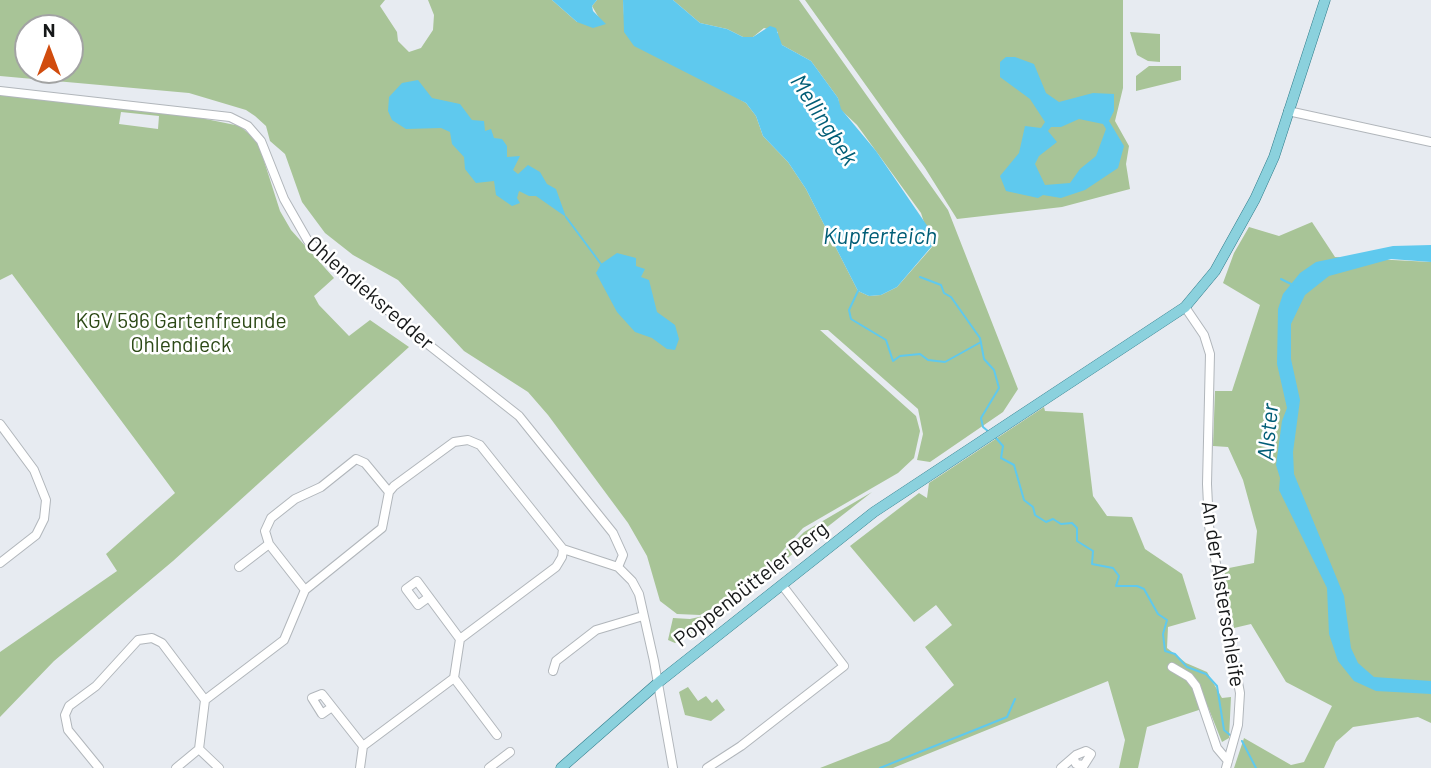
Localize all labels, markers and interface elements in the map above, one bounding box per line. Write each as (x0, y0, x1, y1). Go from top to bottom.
north arrow (14, 14, 84, 84)
text: N (43, 18, 55, 41)
water label: Mellingbek (784, 69, 864, 171)
water label: Kupferteich (823, 222, 937, 250)
street label: Ohlendieksredder (301, 231, 439, 355)
park label: KGV 596 Gartenfreunde Ohlendieck (75, 308, 287, 358)
water label: Alster (1252, 402, 1284, 462)
street label: An der Alsterschleife (1196, 499, 1250, 689)
street label: Poppenbütteler Berg (669, 516, 833, 652)

